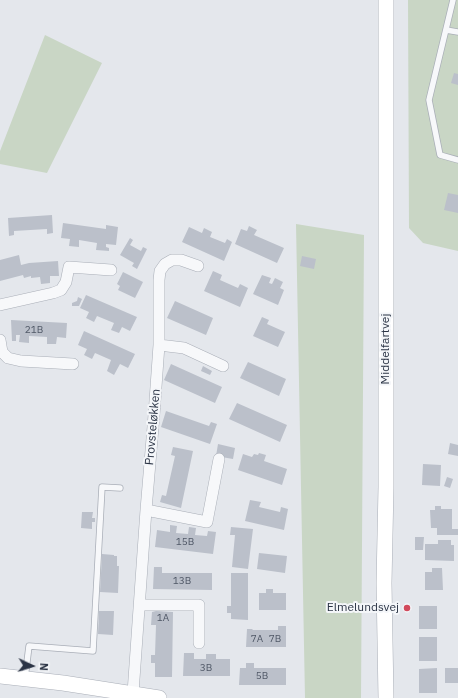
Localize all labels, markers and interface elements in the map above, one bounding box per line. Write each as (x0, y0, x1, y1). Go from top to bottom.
street label: Middelfartvej (379, 314, 393, 384)
house number: 21B (25, 324, 43, 336)
street label: Provsteløkken (142, 388, 164, 466)
house number: 15B (176, 536, 194, 548)
house number: 13B (173, 575, 191, 587)
place label: Elmelundsvej (327, 601, 399, 615)
marker: Elmelundsvej (402, 603, 412, 613)
house number: 1A (157, 612, 169, 624)
house number: 7A (251, 633, 263, 645)
house number: 7B (269, 633, 281, 645)
north arrow (12, 646, 52, 686)
text: N (37, 662, 51, 671)
house number: 3B (200, 662, 212, 674)
house number: 5B (256, 670, 268, 682)

